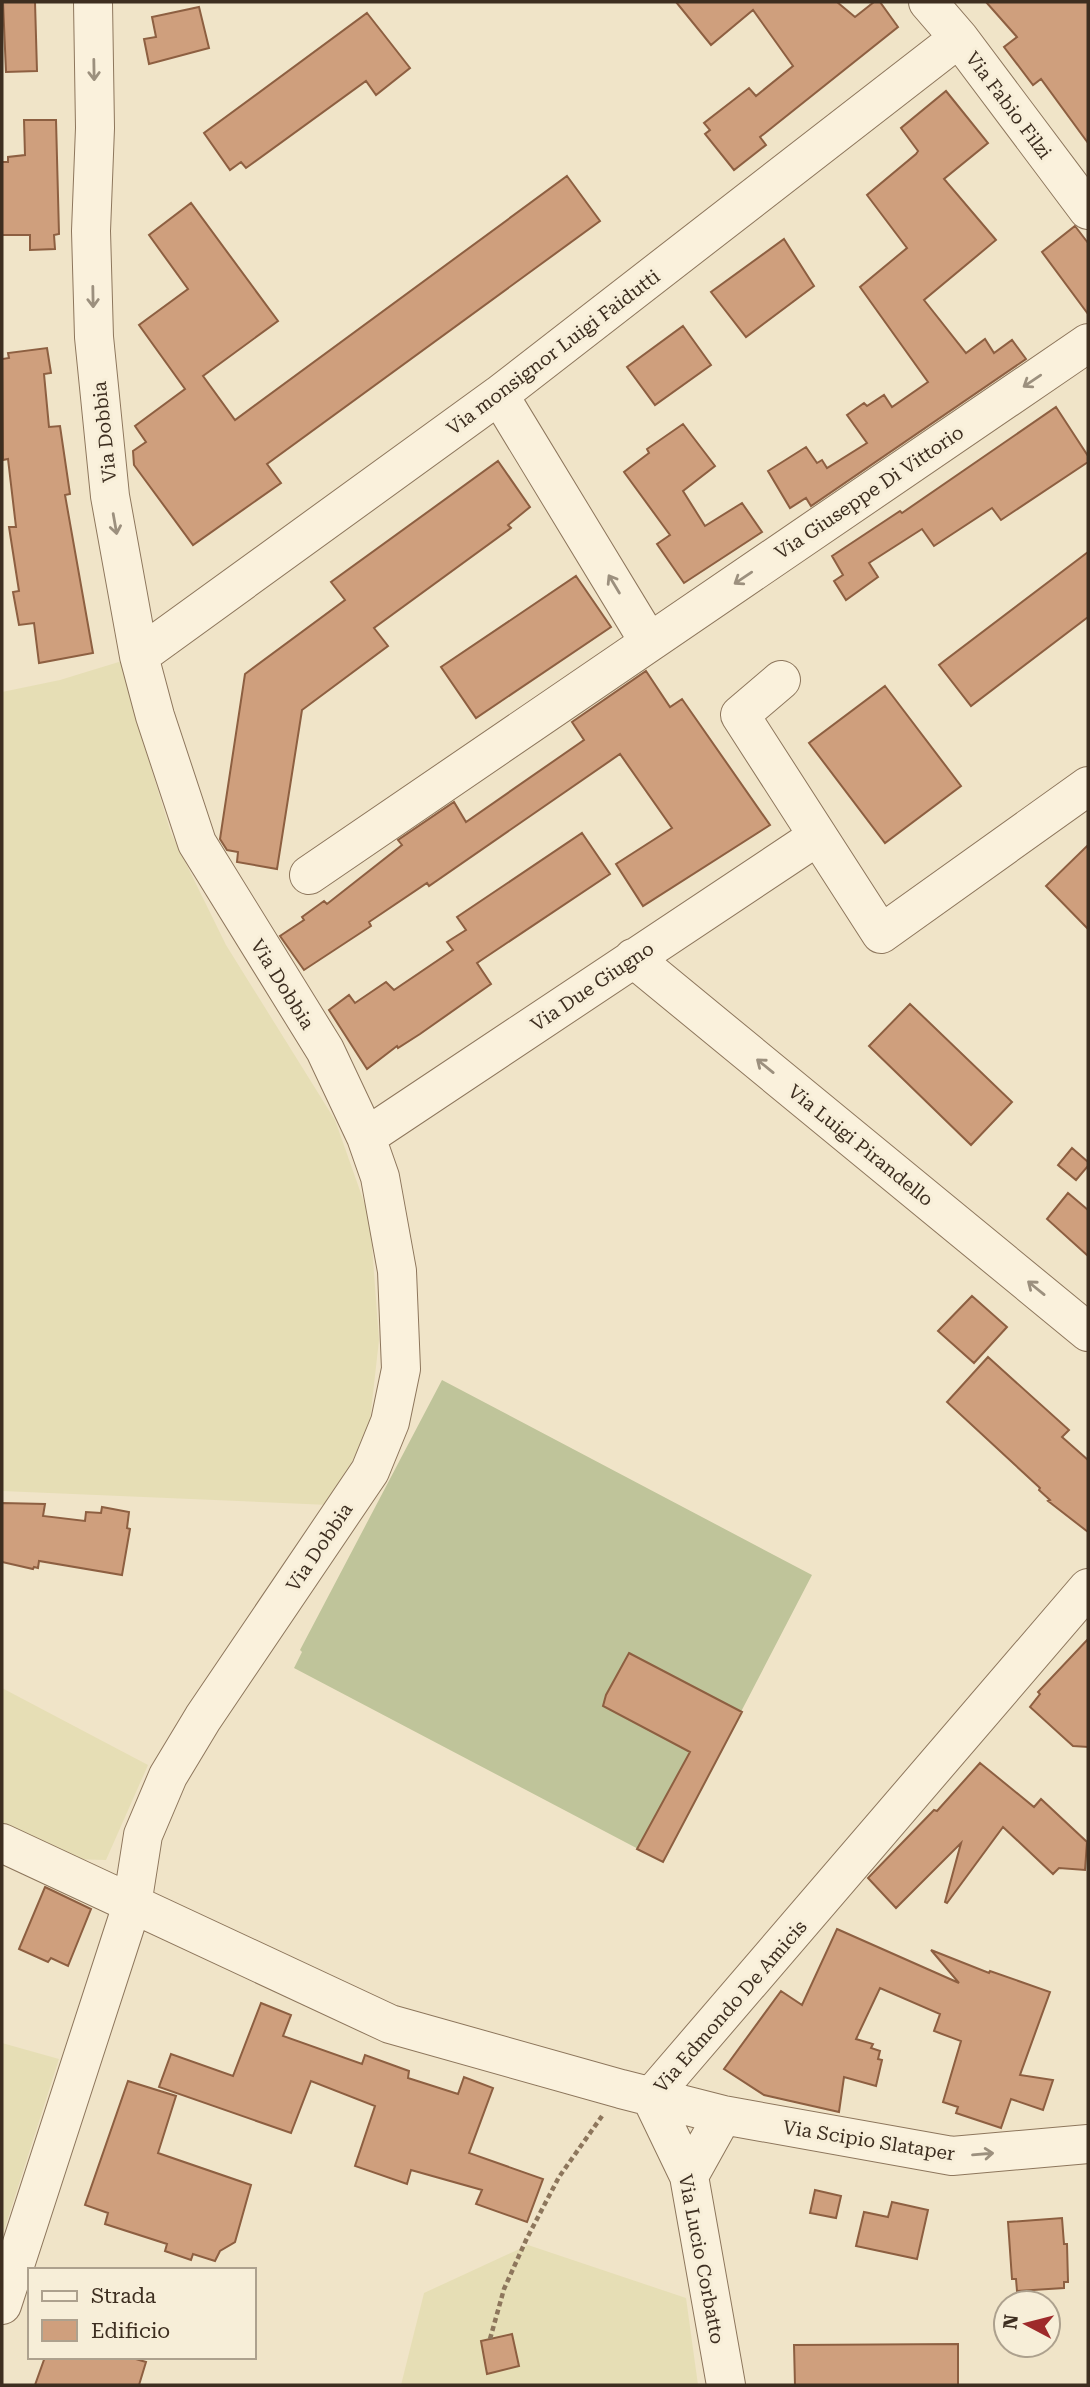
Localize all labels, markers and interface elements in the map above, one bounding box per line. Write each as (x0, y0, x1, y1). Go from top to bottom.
street label: Via Fabio Filzi (961, 47, 1056, 163)
one-way arrow (87, 58, 101, 81)
street label: Via monsignor Luigi Faidutti (442, 265, 664, 440)
one-way arrow (86, 286, 100, 309)
one-way arrow (1023, 374, 1042, 388)
street label: Via Dobbia (88, 379, 121, 484)
street label: Via Giuseppe Di Vittorio (771, 421, 968, 564)
one-way arrow (109, 512, 122, 535)
one-way arrow (734, 571, 753, 586)
one-way arrow (607, 575, 621, 595)
street label: Via Dobbia (246, 935, 320, 1034)
street label: Via Due Giugno (526, 937, 658, 1036)
one-way arrow (757, 1058, 775, 1074)
street label: Via Luigi Pirandello (783, 1080, 938, 1211)
one-way arrow (1027, 1281, 1045, 1296)
street label: Via Dobbia (281, 1498, 358, 1596)
street label: Via Edmondo De Amicis (649, 1915, 812, 2097)
street label: Via Scipio Slataper (781, 2116, 957, 2165)
one-way arrow (971, 2147, 994, 2160)
street label: Via Lucio Corbatto (674, 2172, 729, 2346)
legend (28, 2268, 256, 2359)
text: Strada (91, 2284, 157, 2308)
north arrow (992, 2289, 1062, 2359)
text: N (998, 2313, 1023, 2331)
text: Edificio (91, 2319, 170, 2343)

